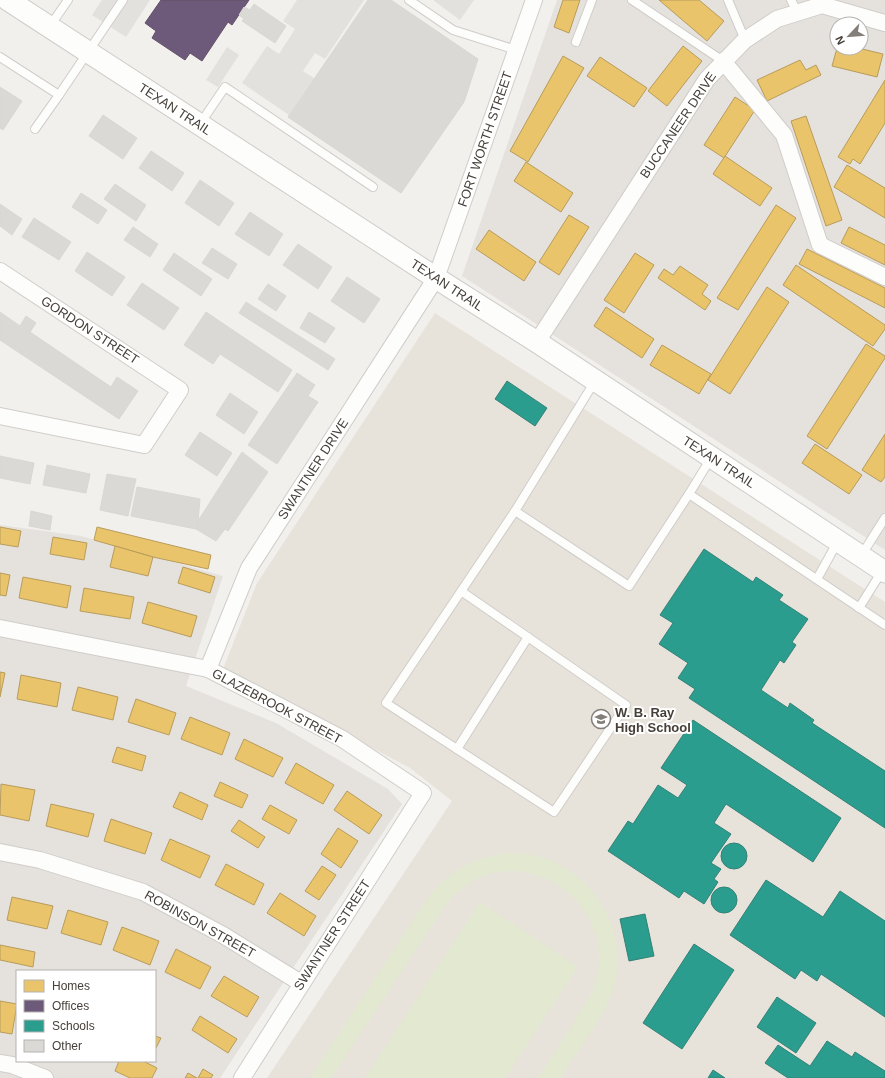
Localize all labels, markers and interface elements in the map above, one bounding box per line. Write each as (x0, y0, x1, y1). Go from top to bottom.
north arrow (829, 16, 869, 56)
text: N (833, 34, 847, 47)
street label: FORT WORTH STREET (455, 69, 515, 209)
street label: BUCCANEER DRIVE (637, 69, 719, 181)
street label: TEXAN TRAIL (136, 80, 214, 138)
street label: TEXAN TRAIL (408, 256, 486, 314)
street label: GORDON STREET (38, 293, 142, 367)
street label: SWANTNER DRIVE (275, 415, 351, 522)
street label: TEXAN TRAIL (680, 433, 758, 491)
street label: GLAZEBROOK STREET (210, 665, 344, 747)
place label: W. B. Ray High School (615, 705, 691, 735)
school or university icon: W. B. Ray High School (590, 708, 612, 730)
street label: SWANTNER STREET (291, 877, 373, 993)
street label: ROBINSON STREET (142, 887, 258, 961)
legend (16, 970, 156, 1062)
text: Homes (52, 979, 90, 993)
text: Offices (52, 999, 89, 1013)
text: Schools (52, 1019, 95, 1033)
text: Other (52, 1039, 82, 1053)

